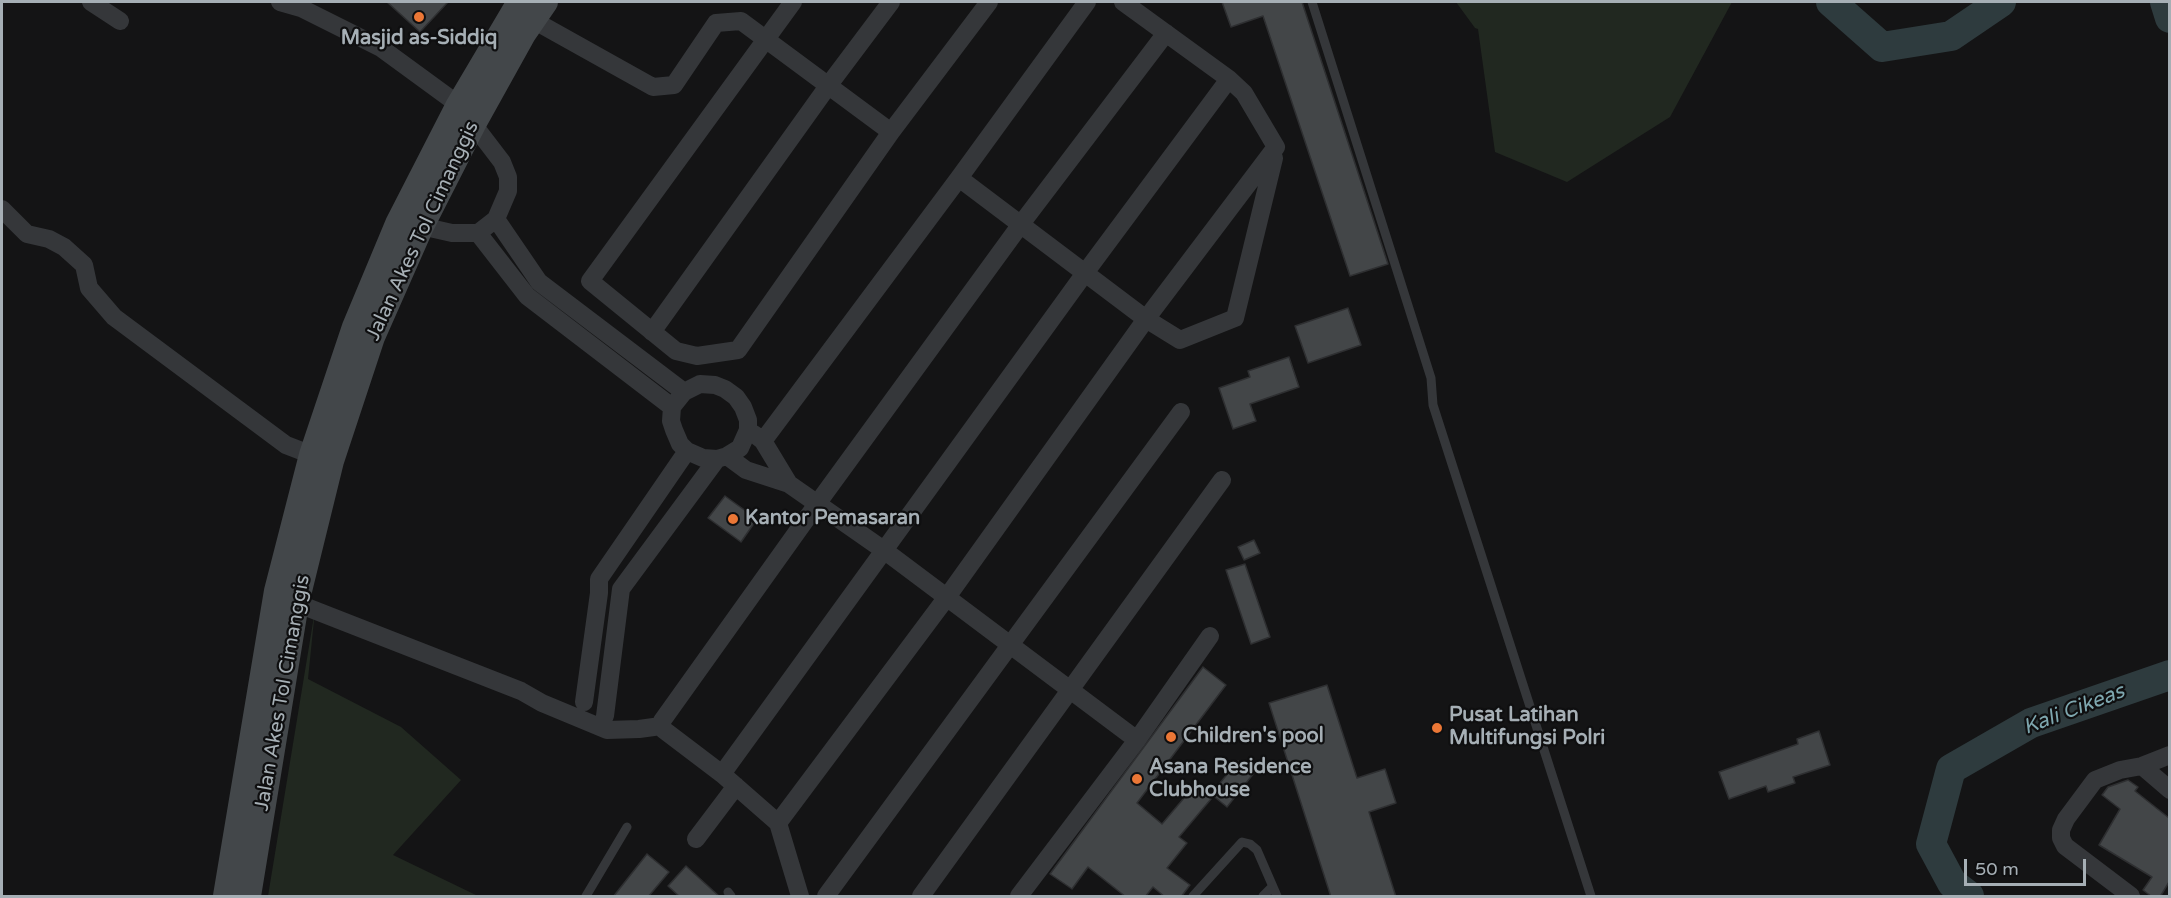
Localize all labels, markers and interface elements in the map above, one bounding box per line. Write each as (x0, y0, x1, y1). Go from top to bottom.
marker: Masjid as-Siddiq (412, 10, 426, 24)
place label: Masjid as-Siddiq (341, 27, 497, 51)
street label: Jalan Akes Tol Cimanggis (362, 117, 484, 345)
place label: Kantor Pemasaran (745, 507, 920, 531)
marker: Kantor Pemasaran (726, 512, 740, 526)
street label: Jalan Akes Tol Cimanggis (250, 573, 316, 813)
water label: Kali Cikeas (2020, 679, 2128, 741)
place label: Pusat Latihan Multifungsi Polri (1449, 704, 1605, 751)
marker: Pusat Latihan Multifungsi Polri (1430, 721, 1444, 735)
place label: Children's pool (1183, 725, 1324, 749)
marker: Children's pool (1164, 730, 1178, 744)
place label: Asana Residence Clubhouse (1149, 756, 1312, 803)
marker: Asana Residence Clubhouse (1130, 772, 1144, 786)
scale bar (1967, 847, 2088, 885)
text: 50 m (1975, 858, 2019, 880)

